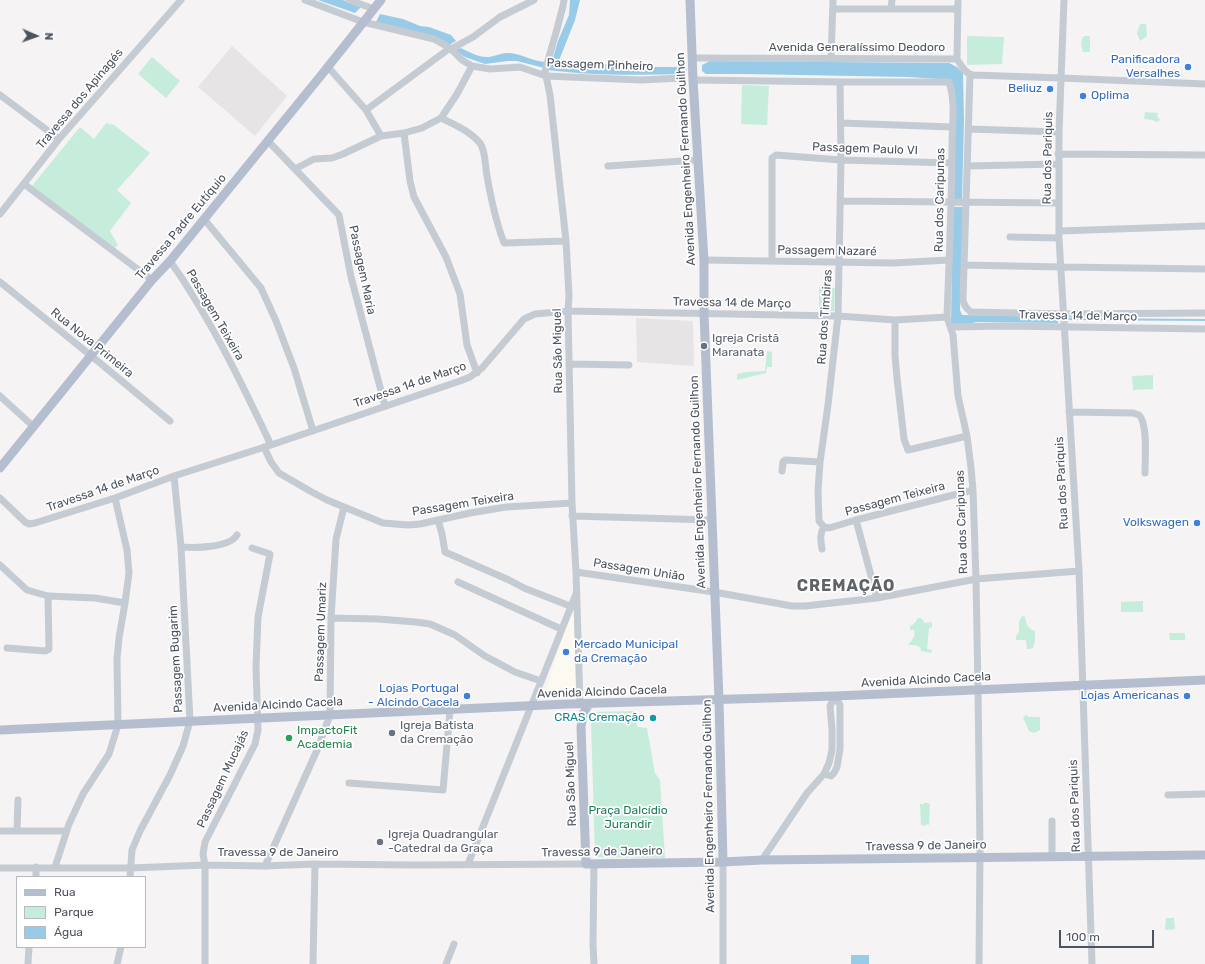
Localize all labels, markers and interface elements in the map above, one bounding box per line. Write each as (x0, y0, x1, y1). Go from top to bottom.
north arrow (16, 16, 56, 56)
text: N (42, 32, 55, 41)
street label: Avenida Generalíssimo Deodoro (769, 41, 945, 55)
street label: Travessa dos Apinagés (34, 46, 126, 152)
street label: Avenida Engenheiro Fernando Guilhon (673, 52, 699, 266)
place label: Panificadora Versalhes (1111, 53, 1180, 81)
street label: Passagem Pinheiro (546, 56, 654, 74)
marker: Panificadora Versalhes (1183, 62, 1193, 72)
place label: Beliuz (1008, 82, 1042, 96)
marker: Beliuz (1045, 84, 1055, 94)
place label: Oplima (1091, 89, 1129, 103)
marker: Oplima (1078, 91, 1088, 101)
street label: Rua dos Pariquis (1040, 111, 1056, 205)
street label: Passagem Paulo VI (812, 140, 918, 158)
street label: Rua dos Caripunas (932, 148, 948, 252)
street label: Travessa Padre Eutíquio (133, 171, 229, 283)
street label: Passagem Maria (346, 224, 378, 316)
street label: Passagem Nazaré (777, 243, 877, 259)
street label: Passagem Teixeira (183, 267, 247, 363)
street label: Rua dos Timbiras (814, 269, 836, 365)
street label: Travessa 14 de Março (673, 295, 791, 311)
street label: Rua Nova Primeira (48, 305, 136, 381)
street label: Rua São Miguel (550, 308, 566, 394)
street label: Travessa 14 de Março (1019, 308, 1137, 324)
place label: Igreja Cristã Maranata (712, 332, 779, 360)
marker: Igreja Cristã Maranata (699, 341, 709, 351)
street label: Travessa 14 de Março (352, 359, 468, 411)
street label: Avenida Engenheiro Fernando Guilhon (687, 375, 709, 589)
street label: Rua dos Pariquis (1052, 436, 1072, 530)
street label: Travessa 14 de Março (45, 463, 161, 515)
street label: Rua dos Caripunas (953, 470, 971, 574)
street label: Passagem Teixeira (843, 479, 947, 519)
street label: Passagem Teixeira (411, 489, 515, 519)
place label: Volkswagen (1123, 516, 1189, 530)
marker: Volkswagen (1192, 518, 1202, 528)
street label: Passagem União (592, 556, 686, 584)
district label: CREMAÇÃO (797, 576, 895, 596)
street label: Passagem Umariz (312, 582, 330, 682)
street label: Passagem Bugarim (166, 605, 186, 713)
place label: Mercado Municipal da Cremação (574, 638, 678, 666)
marker: Mercado Municipal da Cremação (561, 647, 571, 657)
street label: Avenida Alcindo Cacela (861, 669, 991, 691)
place label: Lojas Portugal - Alcindo Cacela (368, 682, 459, 710)
street label: Avenida Alcindo Cacela (537, 683, 667, 701)
place label: Lojas Americanas (1081, 689, 1179, 703)
marker: Lojas Portugal - Alcindo Cacela (462, 691, 472, 701)
marker: Lojas Americanas (1182, 691, 1192, 701)
street label: Avenida Alcindo Cacela (213, 694, 343, 716)
street label: Avenida Engenheiro Fernando Guilhon (700, 699, 718, 913)
place label: CRAS Cremação (554, 711, 645, 725)
marker: CRAS Cremação (648, 713, 658, 723)
place label: Igreja Batista da Cremação (400, 719, 474, 747)
place label: ImpactoFit Academia (297, 724, 358, 752)
street label: Passagem Mucajás (194, 728, 252, 830)
marker: Igreja Batista da Cremação (387, 728, 397, 738)
marker: ImpactoFit Academia (284, 733, 294, 743)
street label: Rua São Miguel (562, 741, 580, 827)
street label: Rua dos Pariquis (1066, 759, 1084, 853)
park label: Praça Dalcídio Jurandir (588, 804, 668, 832)
place label: Igreja Quadrangular -Catedral da Graça (388, 828, 498, 856)
marker: Igreja Quadrangular -Catedral da Graça (375, 837, 385, 847)
street label: Travessa 9 de Janeiro (865, 838, 987, 854)
street label: Travessa 9 de Janeiro (541, 844, 663, 860)
street label: Travessa 9 de Janeiro (217, 846, 339, 860)
legend (16, 876, 146, 948)
text: Rua (54, 885, 76, 899)
text: Parque (54, 905, 94, 919)
scale bar (1061, 922, 1156, 948)
text: Água (54, 925, 83, 939)
text: 100 m (1066, 930, 1100, 944)

